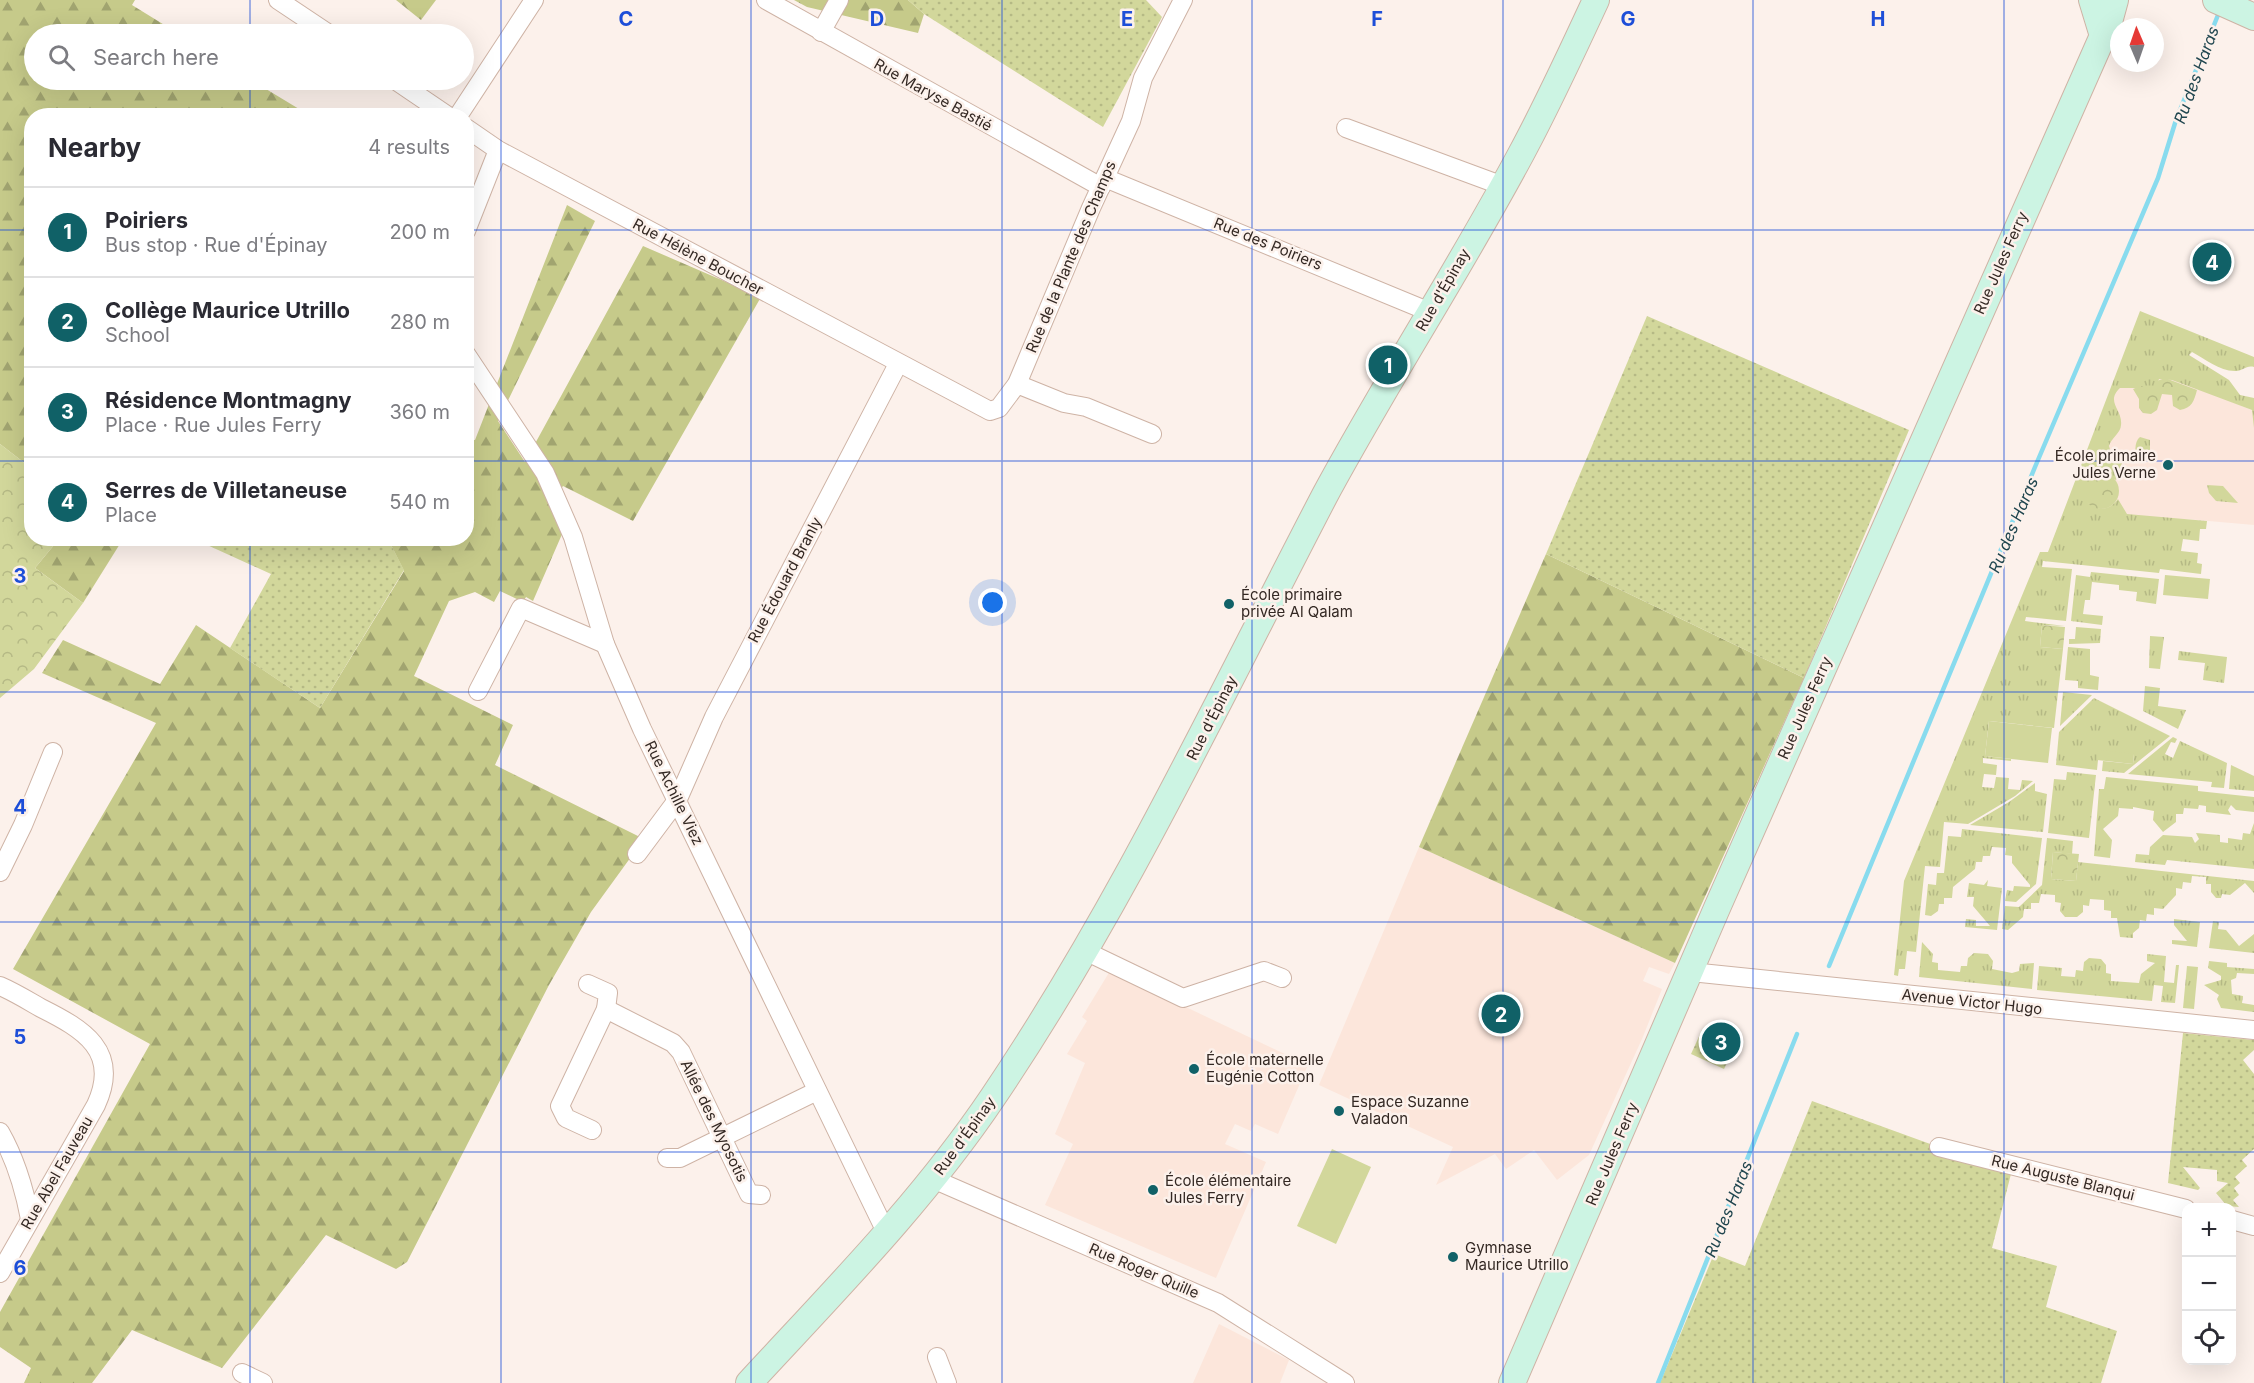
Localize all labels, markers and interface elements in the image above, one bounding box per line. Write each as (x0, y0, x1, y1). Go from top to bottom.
text: C (619, 7, 633, 31)
text: D (870, 7, 884, 31)
text: E (1121, 7, 1133, 31)
text: F (1371, 7, 1383, 31)
text: G (1620, 7, 1636, 31)
text: H (1871, 7, 1885, 31)
north arrow (2110, 18, 2164, 72)
search box (24, 24, 474, 90)
water label: Ru des Haras (2169, 24, 2223, 126)
icon: search (45, 41, 78, 74)
text: Search here (93, 44, 219, 70)
street label: Rue Maryse Bastié (871, 54, 996, 135)
text: Nearby (48, 132, 141, 163)
text: 4 results (368, 135, 450, 159)
street label: Rue de la Plante des Champs (1021, 158, 1120, 356)
text: Poiriers (105, 207, 188, 233)
street label: Rue Jules Ferry (1969, 208, 2032, 317)
street label: Rue des Poiriers (1211, 213, 1325, 274)
street label: Rue Hélène Boucher (630, 214, 767, 299)
text: 1 (63, 220, 72, 244)
text: 200 m (389, 220, 450, 244)
text: Bus stop · Rue d'Épinay (105, 233, 328, 257)
pin: 4 (2192, 240, 2232, 284)
street label: Rue d'Épinay (1411, 244, 1474, 335)
text: Collège Maurice Utrillo (105, 297, 350, 323)
text: 2 (61, 310, 74, 334)
text: 280 m (390, 310, 450, 334)
text: School (105, 323, 170, 347)
pin: 1 (1368, 342, 1408, 388)
text: Résidence Montmagny (105, 387, 352, 413)
text: 3 (61, 400, 74, 424)
text: 360 m (389, 400, 450, 424)
text: Place · Rue Jules Ferry (105, 413, 321, 437)
place label: École primaire Jules Verne (2055, 446, 2156, 482)
marker: École primaire Jules Verne (2161, 458, 2175, 472)
water label: Ru des Haras (1984, 474, 2042, 576)
text: Serres de Villetaneuse (105, 477, 347, 503)
text: 4 (61, 490, 74, 514)
text: 540 m (389, 490, 450, 514)
text: Place (105, 503, 157, 527)
street label: Rue Édouard Branly (743, 513, 826, 646)
text: 3 (14, 564, 26, 588)
place label: École primaire privée Al Qalam (1241, 585, 1353, 621)
your location (978, 588, 1007, 617)
marker: École primaire privée Al Qalam (1222, 597, 1236, 611)
street label: Rue Jules Ferry (1773, 653, 1836, 762)
street label: Rue d'Épinay (1182, 672, 1241, 763)
street label: Rue Achille Viez (641, 737, 708, 848)
text: 4 (13, 795, 27, 819)
street label: Avenue Victor Hugo (1901, 985, 2043, 1018)
pin: 2 (1482, 992, 1520, 1036)
pin: 3 (1702, 1020, 1740, 1064)
text: 5 (14, 1025, 26, 1049)
place label: École maternelle Eugénie Cotton (1206, 1050, 1324, 1086)
street label: Allée des Myosotis (677, 1057, 752, 1185)
marker: École maternelle Eugénie Cotton (1187, 1062, 1201, 1076)
street label: Rue d'Épinay (930, 1092, 1000, 1179)
place label: Espace Suzanne Valadon (1351, 1092, 1469, 1128)
street label: Rue Jules Ferry (1581, 1099, 1642, 1208)
marker: Espace Suzanne Valadon (1332, 1104, 1346, 1118)
street label: Rue Abel Fauveau (16, 1113, 97, 1233)
street label: Rue Auguste Blanqui (1990, 1151, 2137, 1204)
water label: Ru des Haras (1700, 1158, 1756, 1260)
place label: École élémentaire Jules Ferry (1165, 1171, 1291, 1207)
marker: École élémentaire Jules Ferry (1146, 1183, 1160, 1197)
map controls (2182, 1203, 2236, 1365)
button: + (2182, 1203, 2236, 1257)
place label: Gymnase Maurice Utrillo (1465, 1238, 1569, 1274)
street label: Rue Roger Quille (1086, 1239, 1202, 1302)
marker: Gymnase Maurice Utrillo (1446, 1250, 1460, 1264)
text: 6 (14, 1256, 27, 1280)
button: − (2182, 1257, 2236, 1311)
button: locate (2182, 1311, 2236, 1365)

